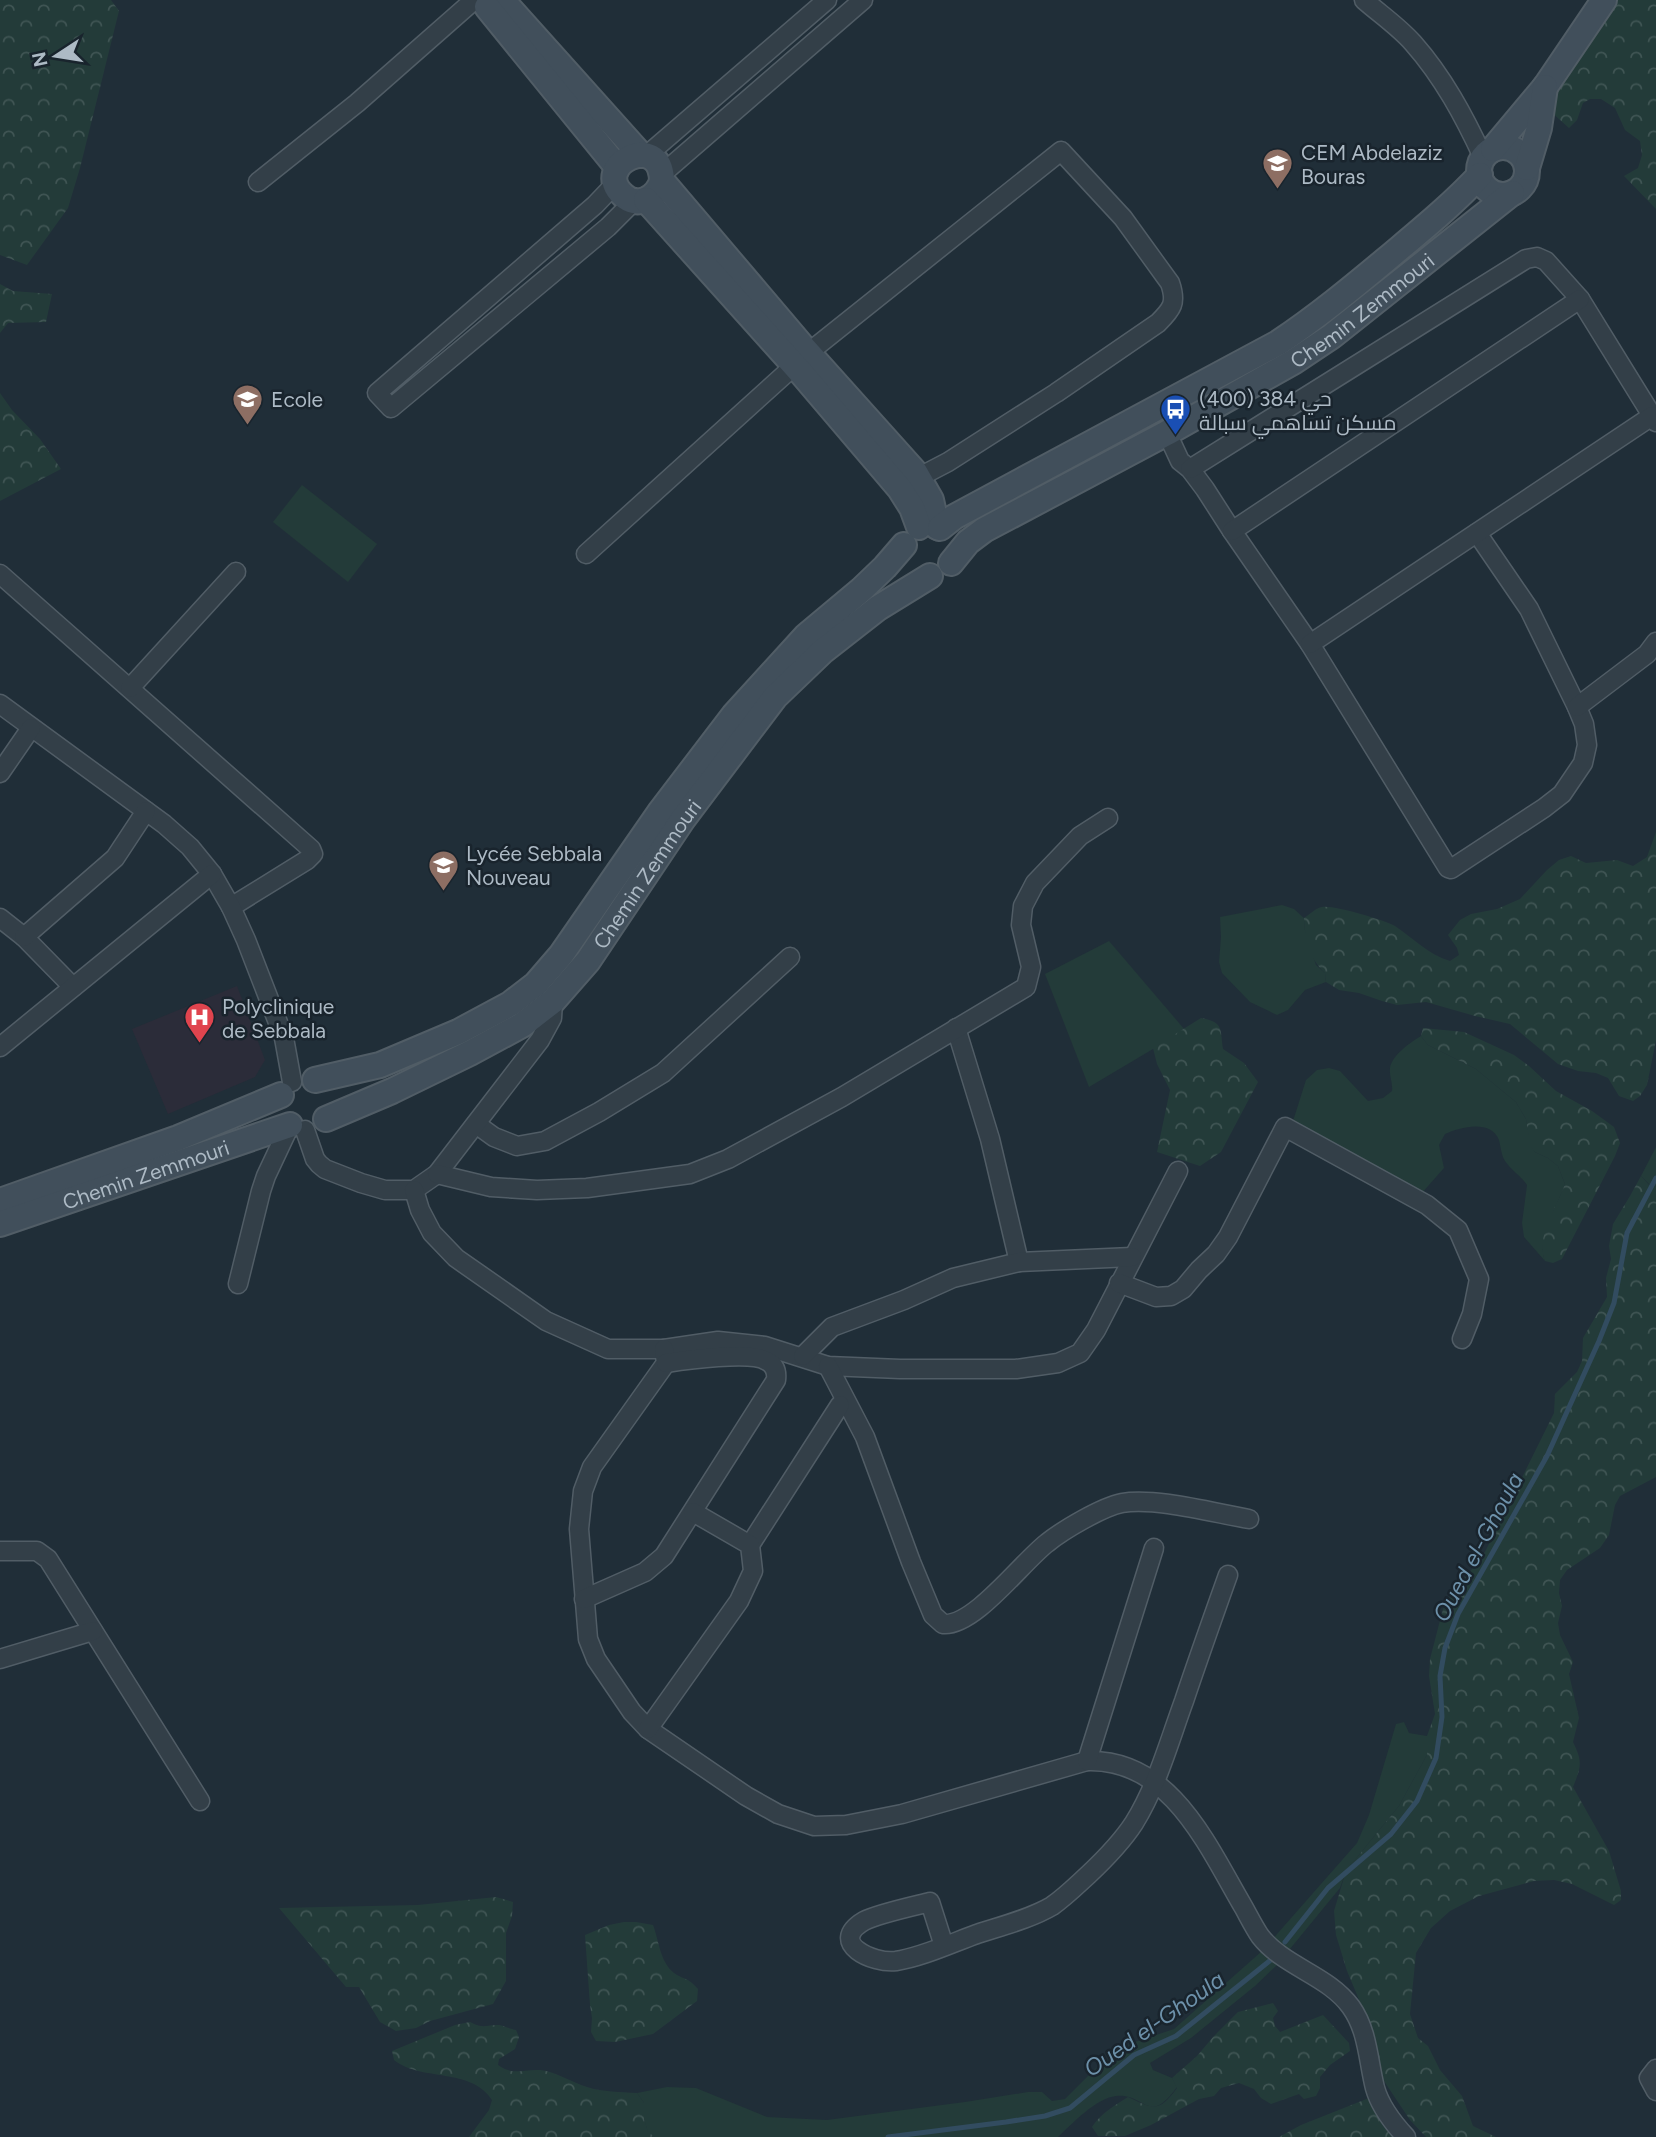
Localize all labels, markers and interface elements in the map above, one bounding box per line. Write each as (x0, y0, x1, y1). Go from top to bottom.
north arrow (21, 21, 91, 91)
text: N (27, 50, 53, 69)
place label: CEM Abdelaziz Bouras (1301, 140, 1443, 189)
school or university icon: CEM Abdelaziz Bouras (1261, 147, 1295, 191)
street label: Chemin Zemmouri (1285, 247, 1439, 373)
school or university icon: Ecole (231, 382, 265, 426)
place label: حي 384 (400) مسكن تساهمي سبالة (1199, 386, 1396, 439)
place label: Ecole (271, 387, 323, 412)
bus stop icon: حي 384 (400) مسكن تساهمي سبالة (1159, 393, 1193, 437)
street label: Chemin Zemmouri (588, 794, 706, 953)
place label: Lycée Sebbala Nouveau (466, 841, 602, 890)
school or university icon: Lycée Sebbala Nouveau (426, 848, 460, 892)
place label: Polyclinique de Sebbala (222, 994, 334, 1043)
hospital icon: Polyclinique de Sebbala (182, 1001, 216, 1045)
street label: Chemin Zemmouri (59, 1134, 232, 1214)
water label: Oued el-Ghoula (1427, 1468, 1529, 1626)
water label: Oued el-Ghoula (1078, 1965, 1230, 2083)

